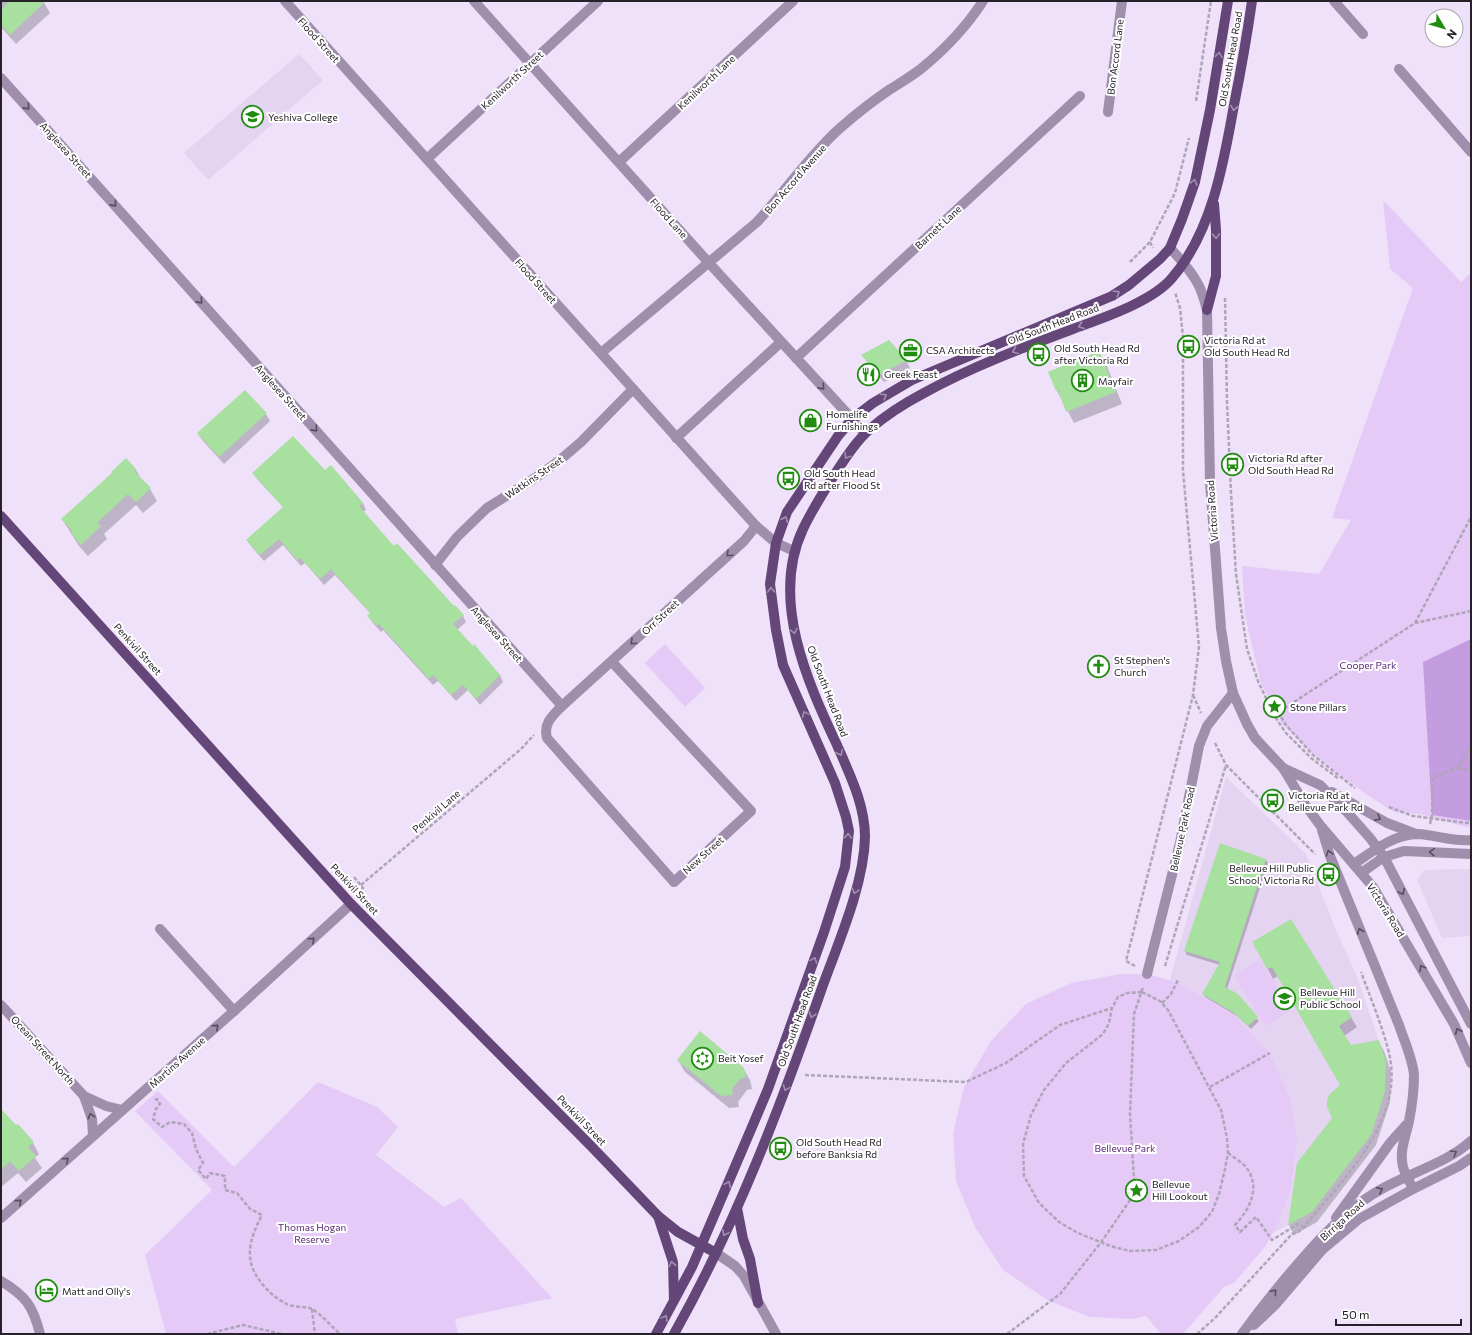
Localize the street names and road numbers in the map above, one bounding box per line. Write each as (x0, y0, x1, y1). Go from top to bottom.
street label: Old South Head Road (1216, 10, 1244, 108)
street label: Flood Street (296, 15, 342, 65)
street label: Bon Accord Lane (1104, 19, 1126, 95)
street label: Kenilworth Street (479, 48, 545, 112)
street label: Kenilworth Lane (675, 52, 737, 112)
street label: Anglesea Street (38, 120, 94, 180)
street label: Bon Accord Avenue (762, 142, 828, 216)
street label: Flood Lane (648, 195, 690, 241)
street label: Barnett Lane (912, 203, 964, 251)
street label: Flood Street (513, 256, 559, 306)
street label: Old South Head Road (1006, 301, 1100, 347)
street label: Anglesea Street (253, 362, 309, 422)
street label: Watkins Street (503, 453, 565, 501)
street label: Victoria Road (1204, 480, 1220, 542)
street label: Orr Street (639, 597, 681, 637)
street label: Anglesea Street (469, 604, 525, 664)
street label: Penkivil Street (112, 621, 164, 677)
street label: Old South Head Road (805, 644, 851, 738)
street label: Bellevue Park Road (1167, 785, 1197, 872)
street label: Penkivil Lane (410, 787, 462, 835)
street label: New Street (680, 834, 726, 876)
street label: Penkivil Street (328, 861, 382, 917)
street label: Victoria Road (1365, 881, 1407, 939)
street label: Old South Head Road (775, 973, 819, 1068)
street label: Ocean Street North (9, 1013, 77, 1087)
street label: Martins Avenue (147, 1034, 207, 1090)
street label: Penkivil Street (555, 1092, 609, 1148)
street label: Birriga Road (1317, 1197, 1367, 1243)

